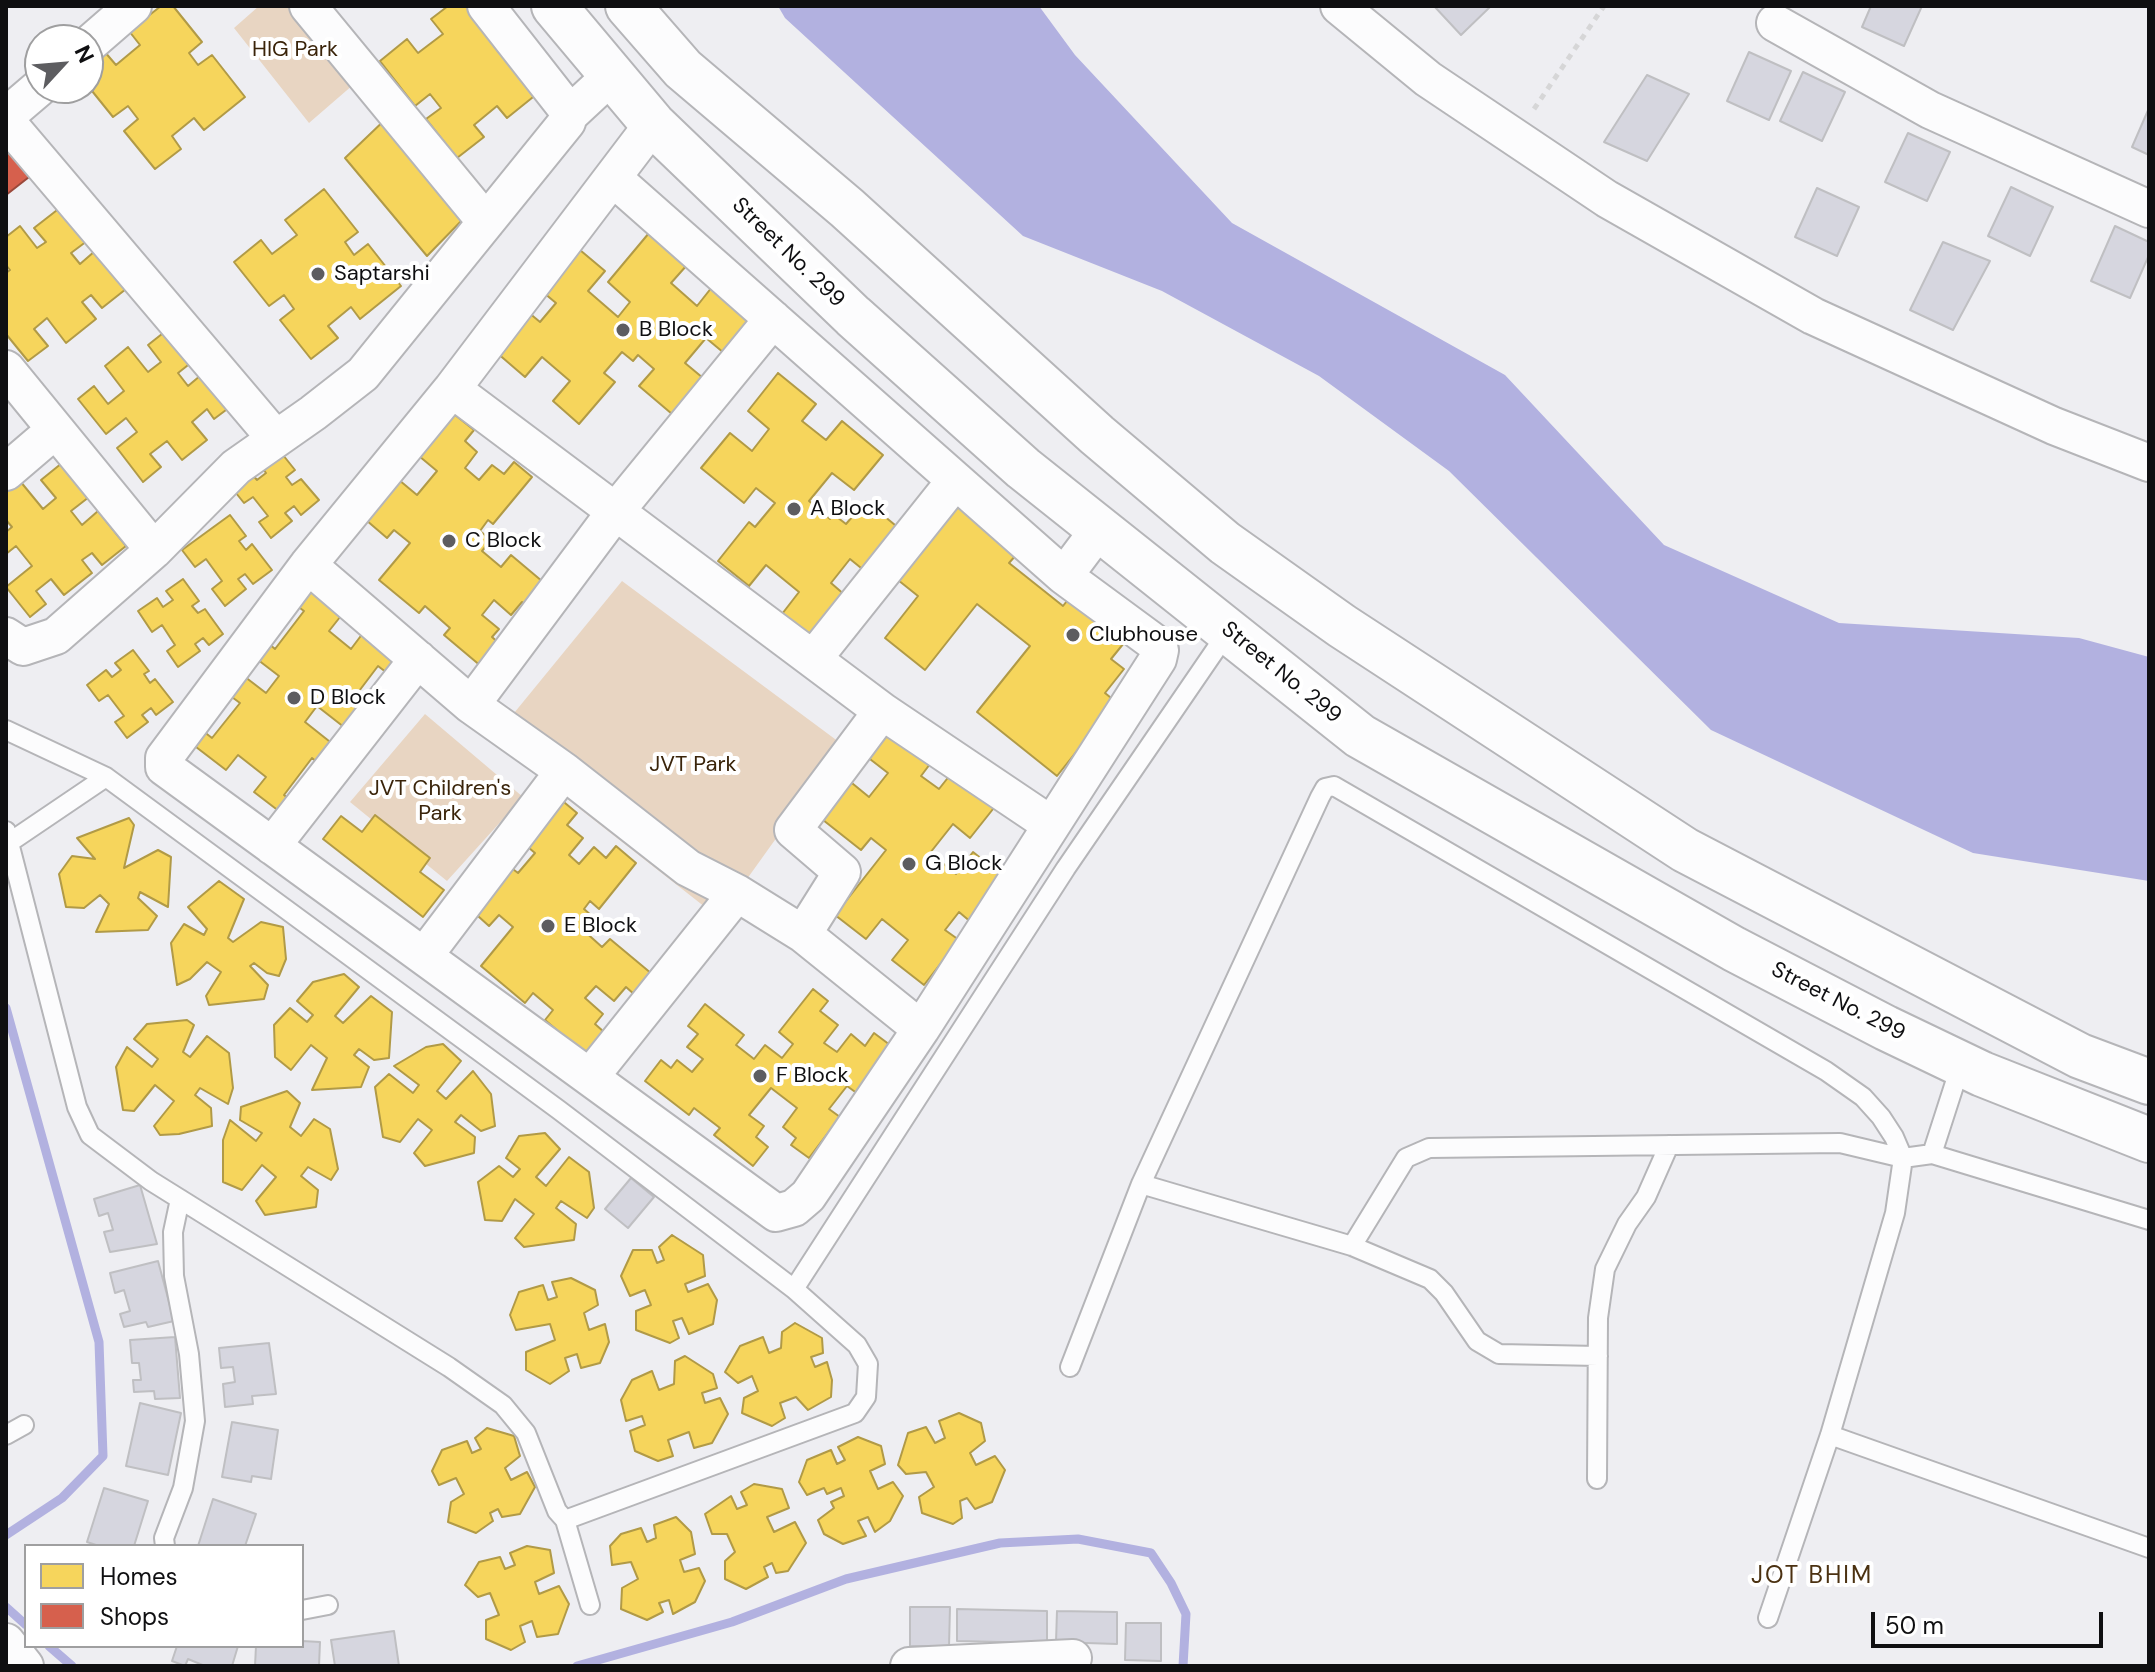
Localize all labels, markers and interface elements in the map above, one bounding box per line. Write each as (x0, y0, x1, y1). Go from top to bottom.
north arrow (24, 24, 104, 104)
park label: HIG Park (252, 37, 338, 63)
text: N (68, 41, 101, 68)
street label: Street No. 299 (726, 193, 850, 313)
place label: Saptarshi (334, 261, 430, 287)
marker: Saptarshi (309, 265, 327, 283)
place label: B Block (639, 317, 713, 343)
marker: B Block (614, 321, 632, 339)
place label: A Block (810, 496, 885, 522)
marker: A Block (785, 500, 803, 518)
place label: C Block (465, 528, 542, 554)
marker: C Block (440, 532, 458, 550)
street label: Street No. 299 (1216, 617, 1346, 729)
place label: Clubhouse (1089, 622, 1198, 648)
marker: Clubhouse (1064, 626, 1082, 644)
place label: D Block (310, 685, 386, 711)
marker: D Block (285, 689, 303, 707)
park label: JVT Park (649, 752, 737, 778)
park label: JVT Children's Park (369, 776, 511, 828)
place label: G Block (925, 851, 1002, 877)
marker: G Block (900, 855, 918, 873)
place label: E Block (564, 913, 637, 939)
marker: E Block (539, 917, 557, 935)
street label: Street No. 299 (1767, 957, 1909, 1047)
place label: F Block (776, 1063, 849, 1089)
marker: F Block (751, 1067, 769, 1085)
legend (24, 1544, 304, 1648)
text: Homes (100, 1561, 178, 1592)
district label: JOT BHIM (1751, 1563, 1873, 1591)
scale bar (1875, 1596, 2107, 1646)
text: Shops (100, 1601, 169, 1632)
text: 50 m (1885, 1610, 1944, 1641)

